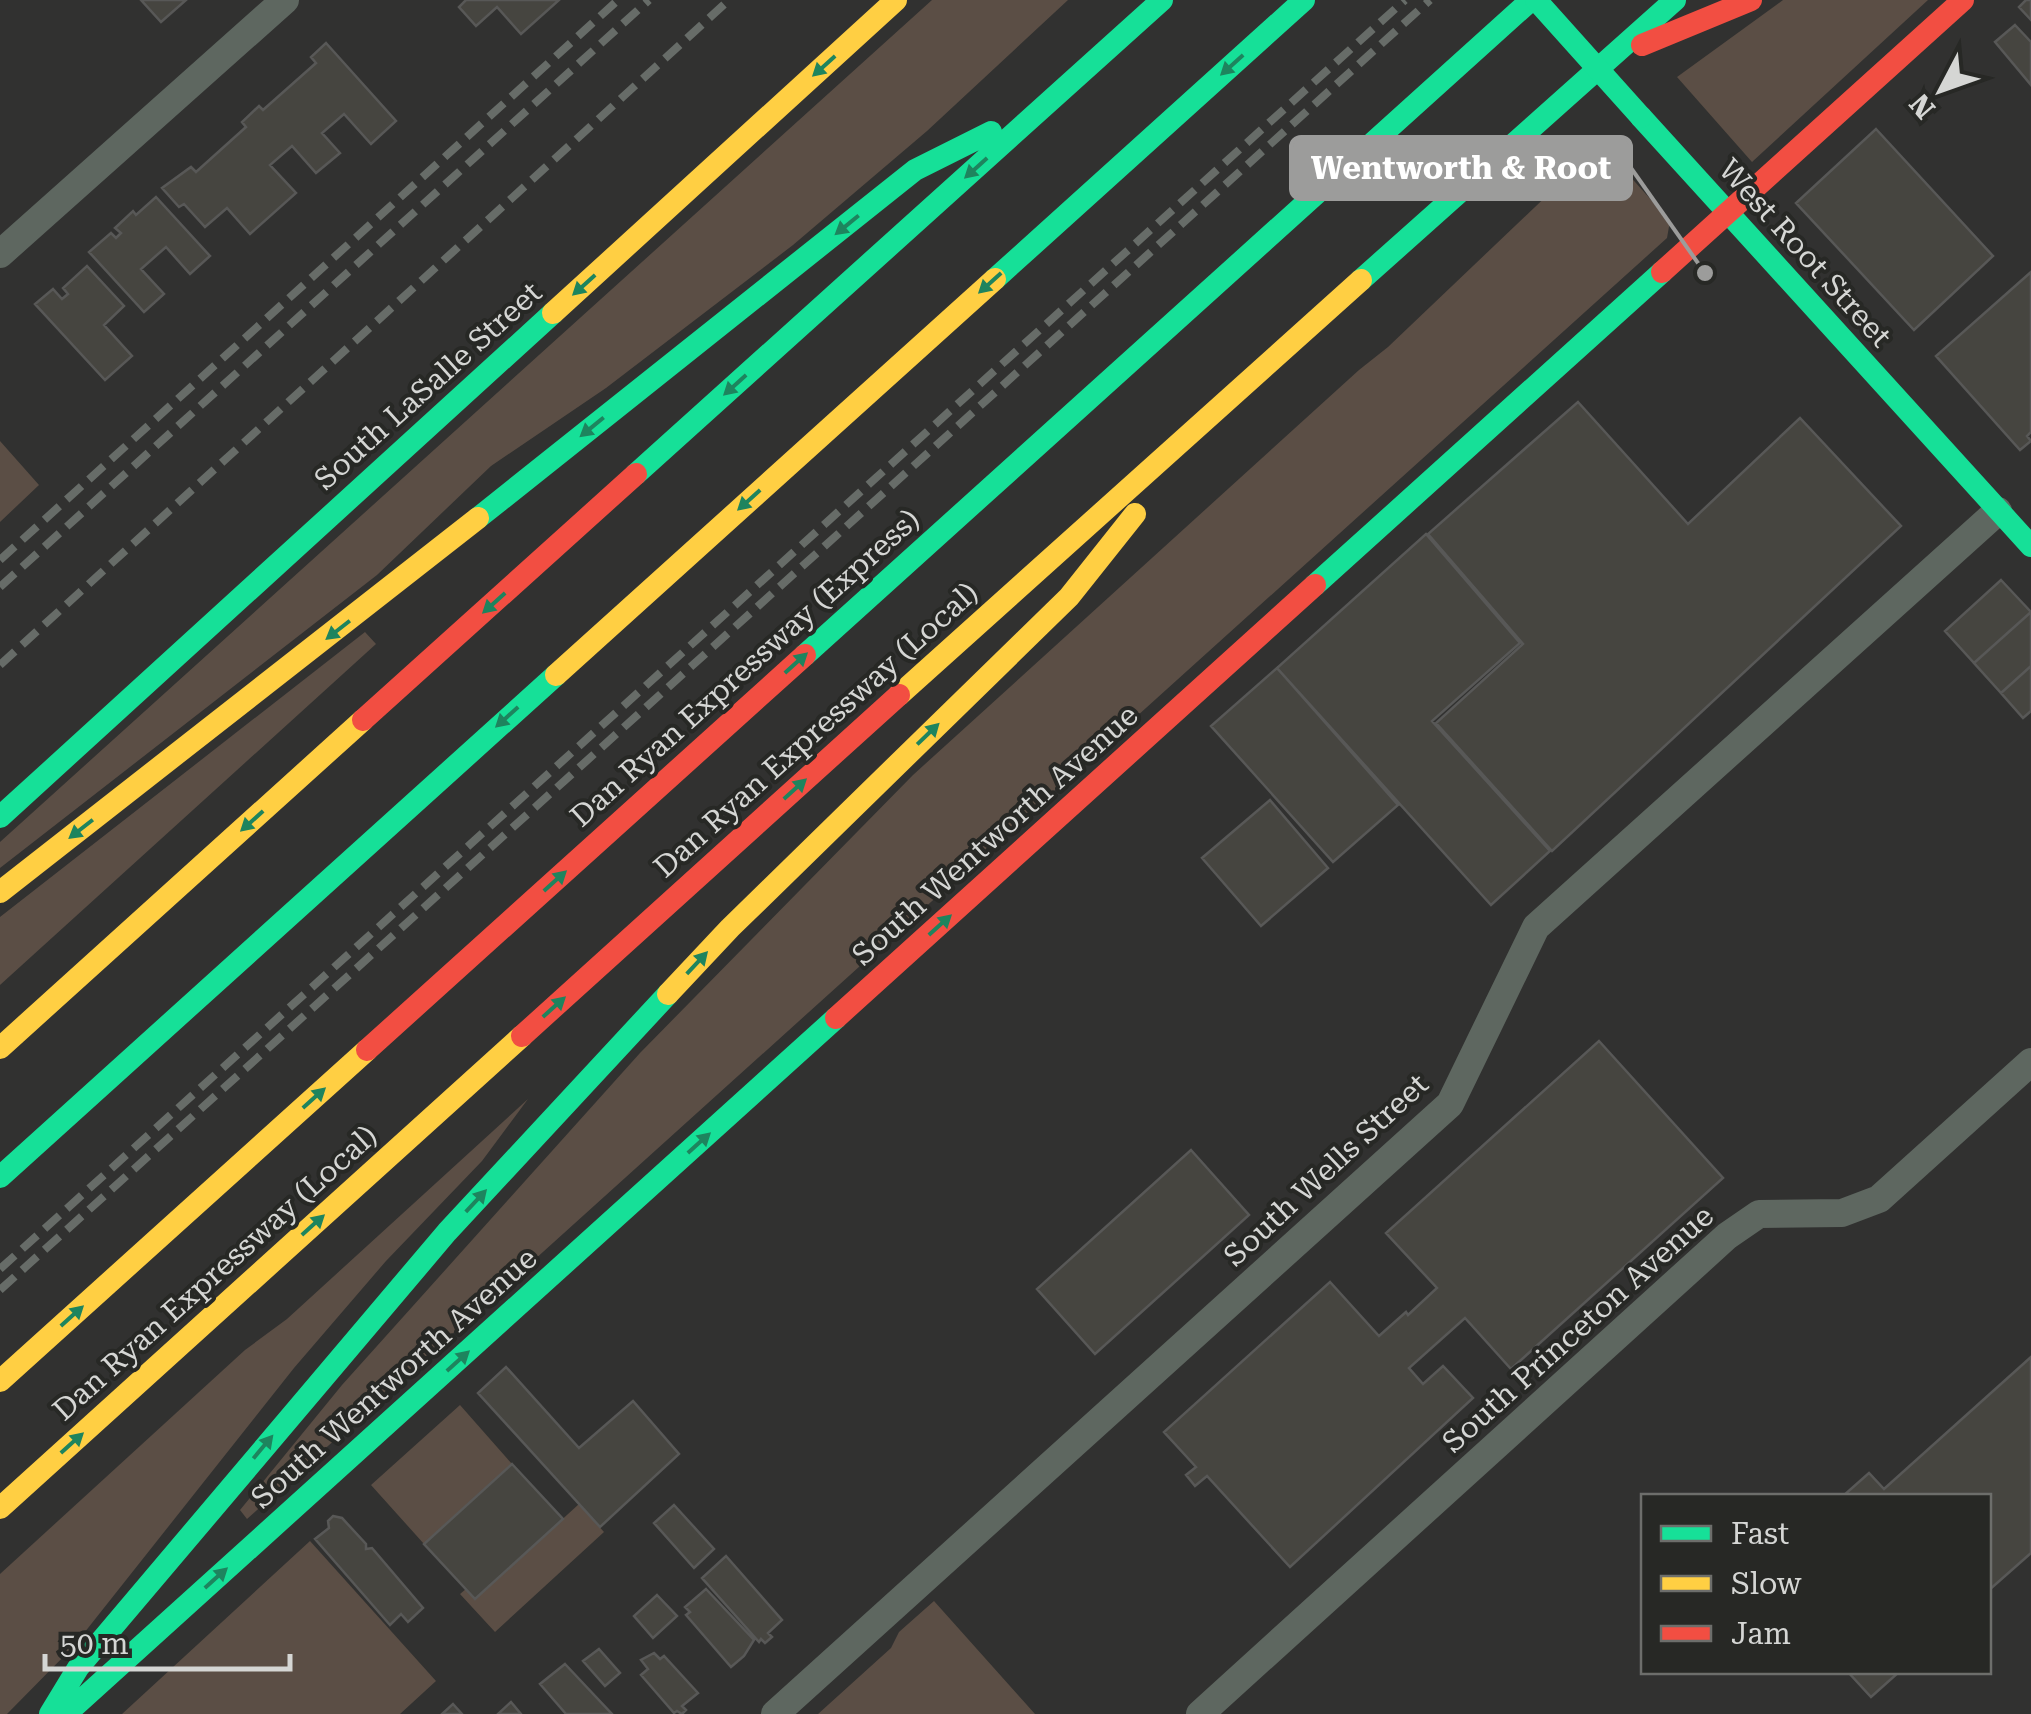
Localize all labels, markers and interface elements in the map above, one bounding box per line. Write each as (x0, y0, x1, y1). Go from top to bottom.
north arrow (1891, 40, 1991, 140)
one-way arrow (812, 54, 837, 76)
one-way arrow (1220, 54, 1245, 76)
text: N (1903, 87, 1942, 125)
callout: Wentworth & Root (1291, 137, 1631, 199)
text: Wentworth & Root (1311, 149, 1611, 187)
street label: West Root Street (1712, 151, 1899, 354)
one-way arrow (964, 156, 989, 178)
one-way arrow (834, 214, 859, 235)
one-way arrow (978, 271, 1003, 293)
one-way arrow (572, 273, 597, 295)
street label: South LaSalle Street (307, 274, 548, 497)
one-way arrow (723, 374, 748, 396)
one-way arrow (580, 417, 606, 438)
one-way arrow (737, 488, 761, 511)
street label: Dan Ryan Expressway (Express) (563, 502, 926, 834)
street label: Dan Ryan Expressway (Local) (646, 575, 985, 884)
one-way arrow (482, 591, 506, 614)
one-way arrow (325, 619, 351, 640)
one-way arrow (784, 652, 808, 675)
street label: South Wentworth Avenue (845, 697, 1145, 972)
one-way arrow (495, 706, 520, 728)
one-way arrow (916, 723, 940, 747)
one-way arrow (783, 778, 807, 801)
one-way arrow (240, 809, 265, 831)
one-way arrow (69, 818, 94, 839)
one-way arrow (542, 870, 567, 892)
one-way arrow (927, 915, 952, 937)
one-way arrow (685, 951, 708, 975)
one-way arrow (542, 996, 566, 1019)
street label: South Wells Street (1216, 1066, 1435, 1273)
one-way arrow (302, 1087, 326, 1110)
street label: Dan Ryan Expressway (Local) (45, 1118, 384, 1427)
one-way arrow (687, 1132, 711, 1155)
one-way arrow (464, 1189, 487, 1213)
street label: South Princeton Avenue (1435, 1198, 1720, 1459)
one-way arrow (301, 1214, 325, 1237)
street label: South Wentworth Avenue (244, 1240, 544, 1515)
one-way arrow (60, 1305, 84, 1328)
one-way arrow (445, 1350, 470, 1372)
one-way arrow (60, 1432, 84, 1455)
one-way arrow (252, 1434, 273, 1459)
legend (1641, 1494, 1991, 1674)
text: Fast (1731, 1516, 1789, 1551)
text: Slow (1731, 1566, 1802, 1601)
one-way arrow (203, 1568, 228, 1590)
scale bar (45, 1609, 290, 1671)
text: Jam (1731, 1616, 1791, 1651)
text: 50 m (60, 1626, 129, 1661)

